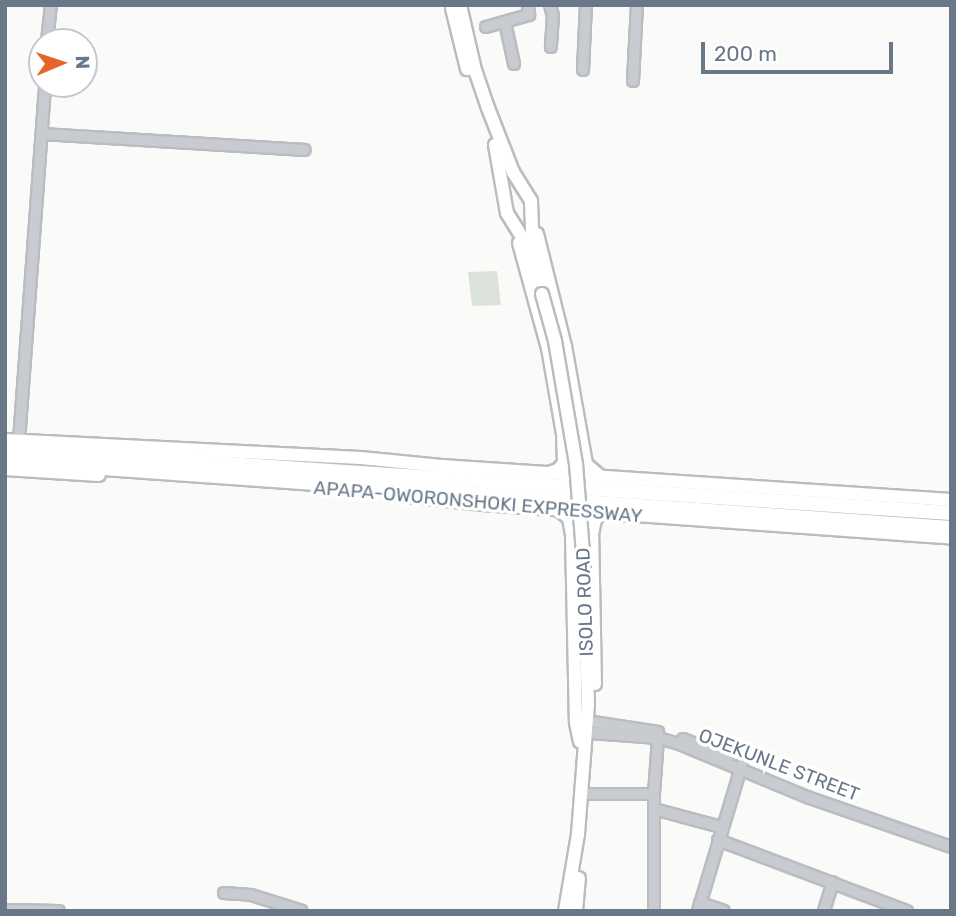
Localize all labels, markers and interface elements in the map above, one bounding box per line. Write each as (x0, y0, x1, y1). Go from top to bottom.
north arrow (28, 28, 98, 98)
scale bar (704, 28, 897, 72)
text: 200 m (714, 41, 777, 66)
text: N (71, 55, 94, 70)
street label: APAPA-OWORONSHOKI EXPRESSWAY (313, 476, 643, 528)
street label: ISOLO ROAD (572, 547, 598, 657)
street label: OJEKUNLE STREET (695, 724, 863, 806)

